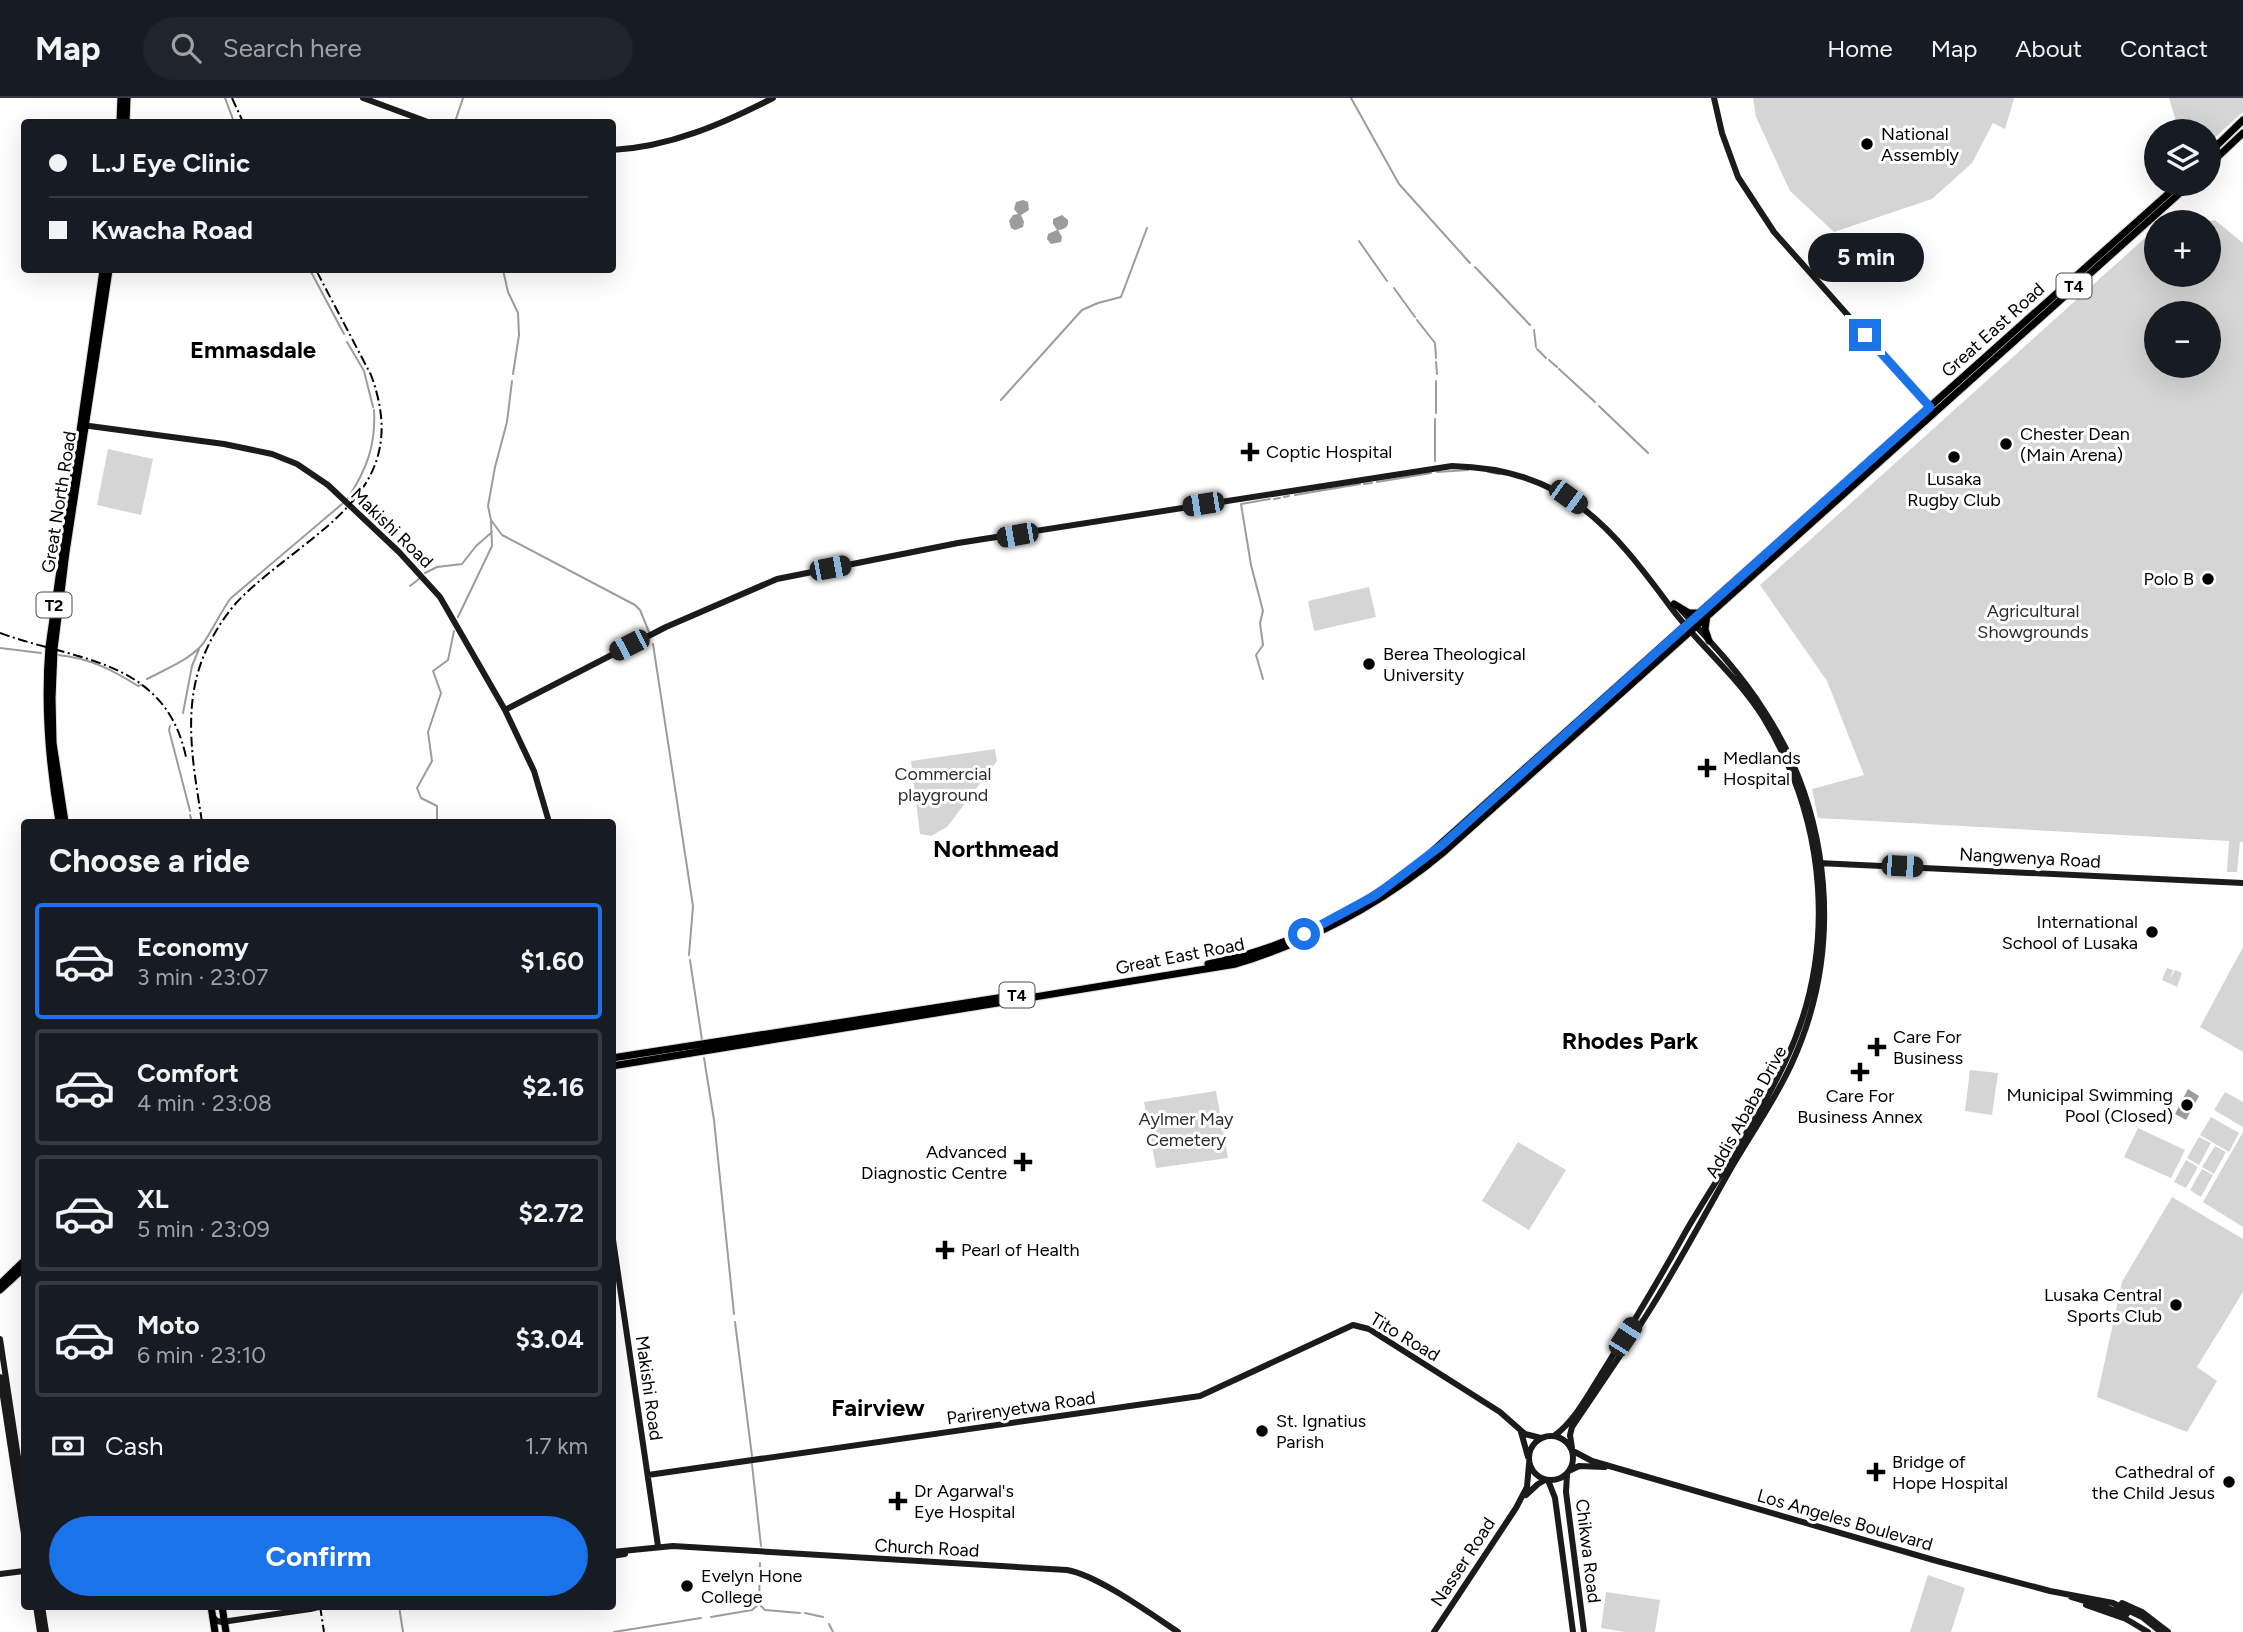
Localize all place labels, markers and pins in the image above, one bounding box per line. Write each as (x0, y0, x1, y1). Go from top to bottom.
place label: National Assembly (1881, 123, 1960, 166)
marker: National Assembly (1859, 136, 1875, 152)
place label: Chester Dean (Main Arena) (2020, 423, 2130, 466)
marker: Chester Dean (Main Arena) (1998, 436, 2014, 452)
place label: Coptic Hospital (1266, 441, 1392, 463)
marker: Coptic Hospital (1240, 442, 1260, 462)
marker: Lusaka Rugby Club (1946, 449, 1962, 465)
place label: Lusaka Rugby Club (1907, 468, 2001, 511)
place label: Polo B (2143, 568, 2194, 590)
marker: Polo B (2200, 571, 2216, 587)
place label: Berea Theological University (1383, 643, 1526, 686)
marker: Berea Theological University (1361, 656, 1377, 672)
place label: Medlands Hospital (1723, 747, 1801, 790)
marker: Medlands Hospital (1697, 758, 1717, 778)
place label: International School of Lusaka (2002, 911, 2138, 954)
marker: International School of Lusaka (2144, 924, 2160, 940)
place label: Care For Business (1893, 1026, 1963, 1069)
marker: Care For Business (1867, 1037, 1887, 1057)
marker: Care For Business Annex (1850, 1062, 1870, 1082)
place label: Municipal Swimming Pool (Closed) (2007, 1084, 2173, 1127)
place label: Care For Business Annex (1797, 1085, 1923, 1128)
marker: Municipal Swimming Pool (Closed) (2179, 1097, 2195, 1113)
place label: Advanced Diagnostic Centre (861, 1141, 1007, 1184)
marker: Advanced Diagnostic Centre (1013, 1152, 1033, 1172)
place label: Pearl of Health (961, 1239, 1080, 1261)
marker: Pearl of Health (935, 1240, 955, 1260)
place label: Lusaka Central Sports Club (2044, 1284, 2162, 1327)
marker: Lusaka Central Sports Club (2168, 1297, 2184, 1313)
place label: St. Ignatius Parish (1276, 1410, 1366, 1453)
marker: St. Ignatius Parish (1254, 1423, 1270, 1439)
place label: Bridge of Hope Hospital (1892, 1451, 2008, 1494)
place label: Cathedral of the Child Jesus (2092, 1461, 2215, 1504)
marker: Bridge of Hope Hospital (1866, 1462, 1886, 1482)
marker: Cathedral of the Child Jesus (2221, 1474, 2237, 1490)
place label: Dr Agarwal's Eye Hospital (914, 1480, 1015, 1523)
marker: Dr Agarwal's Eye Hospital (888, 1491, 908, 1511)
place label: Evelyn Hone College (701, 1565, 803, 1608)
marker: Evelyn Hone College (679, 1578, 695, 1594)

